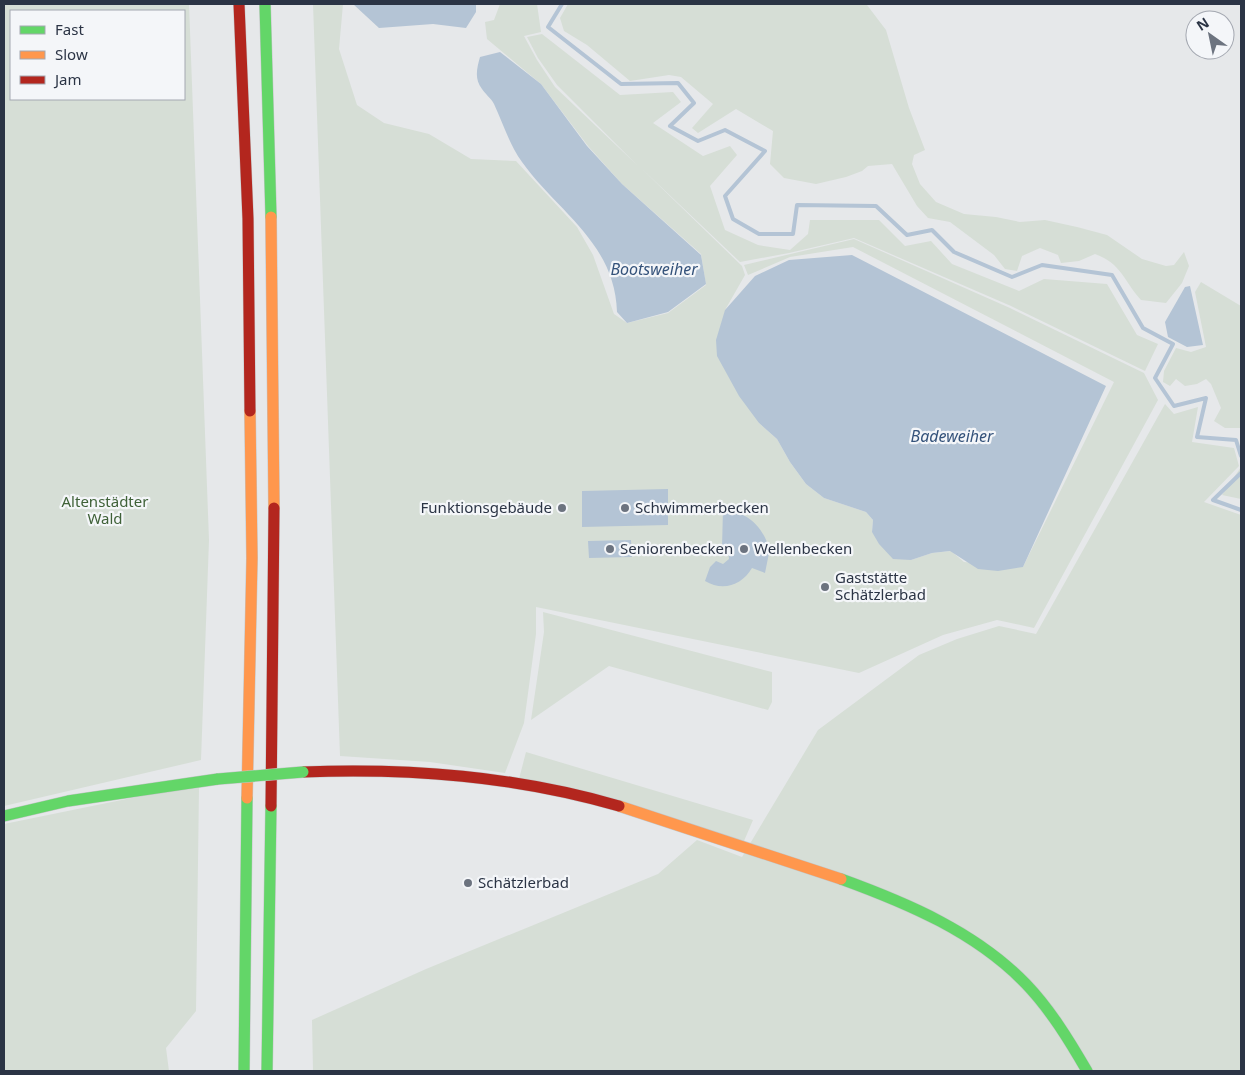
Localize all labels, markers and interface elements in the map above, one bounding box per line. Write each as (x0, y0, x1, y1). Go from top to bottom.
legend (10, 10, 185, 100)
north arrow (1185, 10, 1235, 60)
text: N (1193, 13, 1213, 35)
text: Fast (55, 19, 84, 39)
text: Slow (55, 44, 88, 64)
text: Jam (53, 69, 82, 89)
water label: Bootsweiher (610, 258, 698, 280)
water label: Badeweiher (911, 425, 994, 447)
park label: Altenstädter Wald (62, 491, 148, 528)
place label: Funktionsgebäude (421, 497, 552, 517)
place label: Schwimmerbecken (635, 497, 769, 517)
marker: Funktionsgebäude (556, 502, 568, 514)
marker: Schwimmerbecken (619, 502, 631, 514)
place label: Seniorenbecken (620, 538, 733, 558)
place label: Wellenbecken (754, 538, 852, 558)
marker: Seniorenbecken (604, 543, 616, 555)
marker: Wellenbecken (738, 543, 750, 555)
place label: Gaststätte Schätzlerbad (835, 567, 926, 604)
marker: Gaststätte Schätzlerbad (819, 581, 831, 593)
place label: Schätzlerbad (478, 872, 569, 892)
marker: Schätzlerbad (462, 877, 474, 889)

